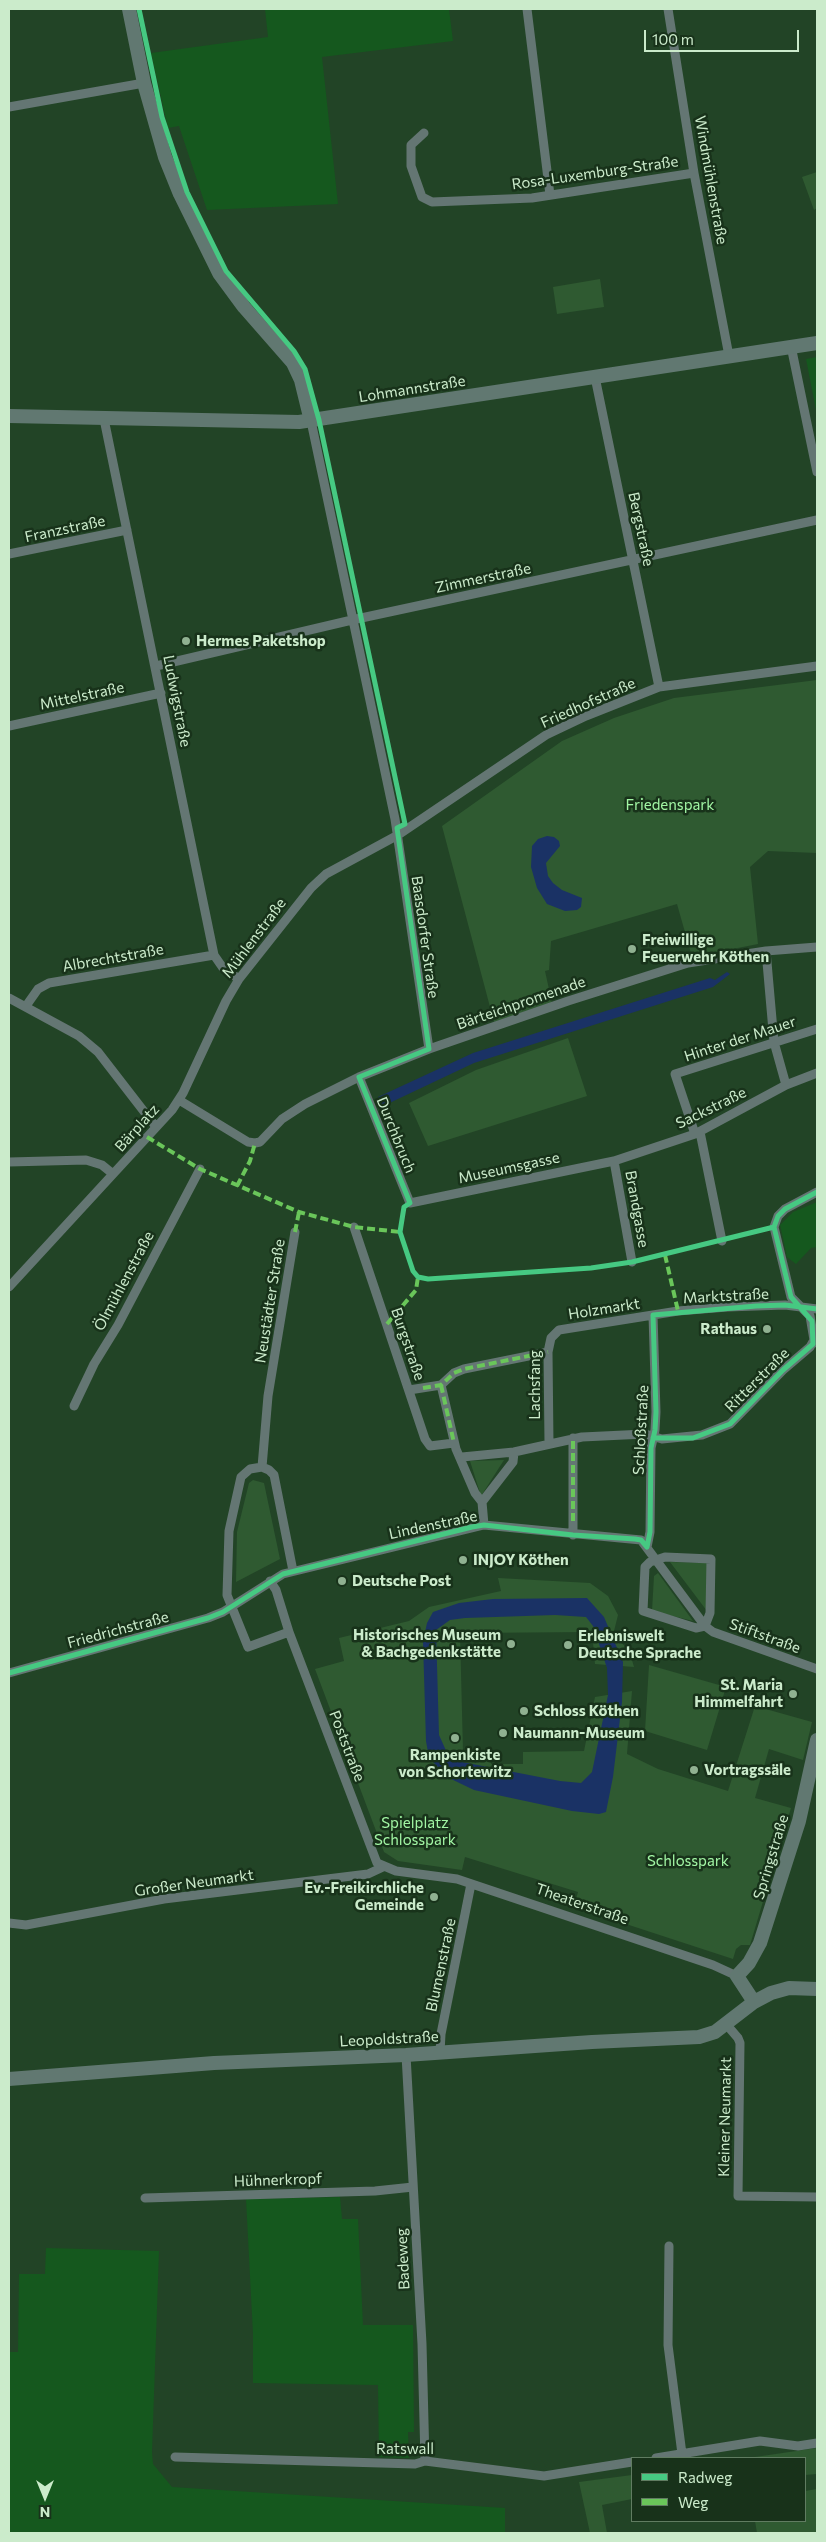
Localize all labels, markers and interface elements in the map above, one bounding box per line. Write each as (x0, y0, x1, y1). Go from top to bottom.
scale bar (646, 20, 801, 52)
text: 100 m (652, 30, 694, 48)
street label: Windmühlenstraße (691, 114, 731, 246)
street label: Rosa-Luxemburg-Straße (511, 152, 679, 194)
street label: Lohmannstraße (357, 372, 467, 406)
street label: Bergstraße (624, 490, 658, 568)
street label: Franzstraße (23, 512, 107, 546)
street label: Zimmerstraße (434, 559, 532, 597)
place label: Hermes Paketshop (196, 632, 326, 650)
marker: Hermes Paketshop (180, 635, 192, 647)
street label: Ludwigstraße (159, 654, 195, 748)
street label: Friedhofstraße (538, 674, 638, 732)
street label: Mittelstraße (38, 678, 126, 714)
park label: Friedenspark (626, 796, 714, 814)
street label: Baasdorfer Straße (407, 875, 443, 999)
street label: Mühlenstraße (218, 895, 290, 981)
place label: Freiwillige Feuerwehr Köthen (642, 931, 769, 966)
street label: Albrechtstraße (61, 940, 165, 976)
marker: Freiwillige Feuerwehr Köthen (626, 943, 638, 955)
street label: Bärteichpromenade (454, 973, 588, 1033)
street label: Hinter der Mauer (682, 1012, 798, 1066)
street label: Sackstraße (673, 1083, 749, 1133)
street label: Durchbruch (373, 1094, 419, 1176)
street label: Bärplatz (111, 1101, 163, 1155)
street label: Museumsgasse (457, 1148, 561, 1188)
street label: Brandgasse (621, 1169, 653, 1249)
street label: Ölmühlenstraße (90, 1228, 158, 1334)
street label: Neustädter Straße (251, 1238, 289, 1364)
street label: Marktstraße (683, 1285, 769, 1307)
street label: Holzmarkt (567, 1294, 641, 1324)
street label: Burgstraße (387, 1305, 429, 1383)
place label: Rathaus (700, 1320, 757, 1338)
marker: Rathaus (761, 1323, 773, 1335)
street label: Ritterstraße (721, 1344, 793, 1416)
street label: Lachsfang (526, 1350, 544, 1420)
street label: Schloßstraße (630, 1384, 652, 1476)
street label: Lindenstraße (387, 1507, 479, 1543)
place label: INJOY Köthen (473, 1551, 569, 1569)
marker: INJOY Köthen (457, 1554, 469, 1566)
place label: Deutsche Post (352, 1572, 451, 1590)
marker: Deutsche Post (336, 1575, 348, 1587)
street label: Friedrichstraße (65, 1608, 171, 1652)
street label: Stiftstraße (727, 1615, 803, 1657)
place label: Historisches Museum & Bachgedenkstätte (353, 1626, 501, 1661)
place label: Erlebniswelt Deutsche Sprache (578, 1627, 701, 1662)
marker: Historisches Museum & Bachgedenkstätte (505, 1638, 517, 1650)
marker: Erlebniswelt Deutsche Sprache (562, 1639, 574, 1651)
place label: St. Maria Himmelfahrt (694, 1676, 783, 1711)
marker: St. Maria Himmelfahrt (787, 1688, 799, 1700)
place label: Schloss Köthen (534, 1702, 639, 1720)
marker: Schloss Köthen (518, 1705, 530, 1717)
street label: Poststraße (325, 1708, 369, 1784)
place label: Naumann-Museum (513, 1724, 645, 1742)
marker: Naumann-Museum (497, 1727, 509, 1739)
marker: Rampenkiste von Schortewitz (449, 1732, 461, 1744)
place label: Rampenkiste von Schortewitz (398, 1746, 512, 1781)
place label: Vortragssäle (704, 1761, 791, 1779)
marker: Vortragssäle (688, 1764, 700, 1776)
street label: Springstraße (750, 1812, 792, 1902)
park label: Spielplatz Schlosspark (374, 1814, 456, 1849)
park label: Schlosspark (647, 1852, 729, 1870)
street label: Großer Neumarkt (133, 1866, 255, 1900)
place label: Ev.-Freikirchliche Gemeinde (304, 1879, 424, 1914)
street label: Theaterstraße (533, 1880, 631, 1928)
marker: Ev.-Freikirchliche Gemeinde (428, 1891, 440, 1903)
street label: Blumenstraße (422, 1917, 460, 2013)
street label: Leopoldstraße (339, 2027, 439, 2051)
street label: Kleiner Neumarkt (715, 2057, 735, 2177)
street label: Hühnerkropf (234, 2169, 322, 2191)
street label: Badeweg (392, 2228, 414, 2290)
street label: Ratswall (376, 2440, 434, 2458)
legend (631, 2457, 806, 2522)
text: Radweg (678, 2468, 732, 2486)
north arrow (20, 2472, 70, 2522)
text: Weg (678, 2493, 708, 2511)
text: N (40, 2504, 50, 2521)

